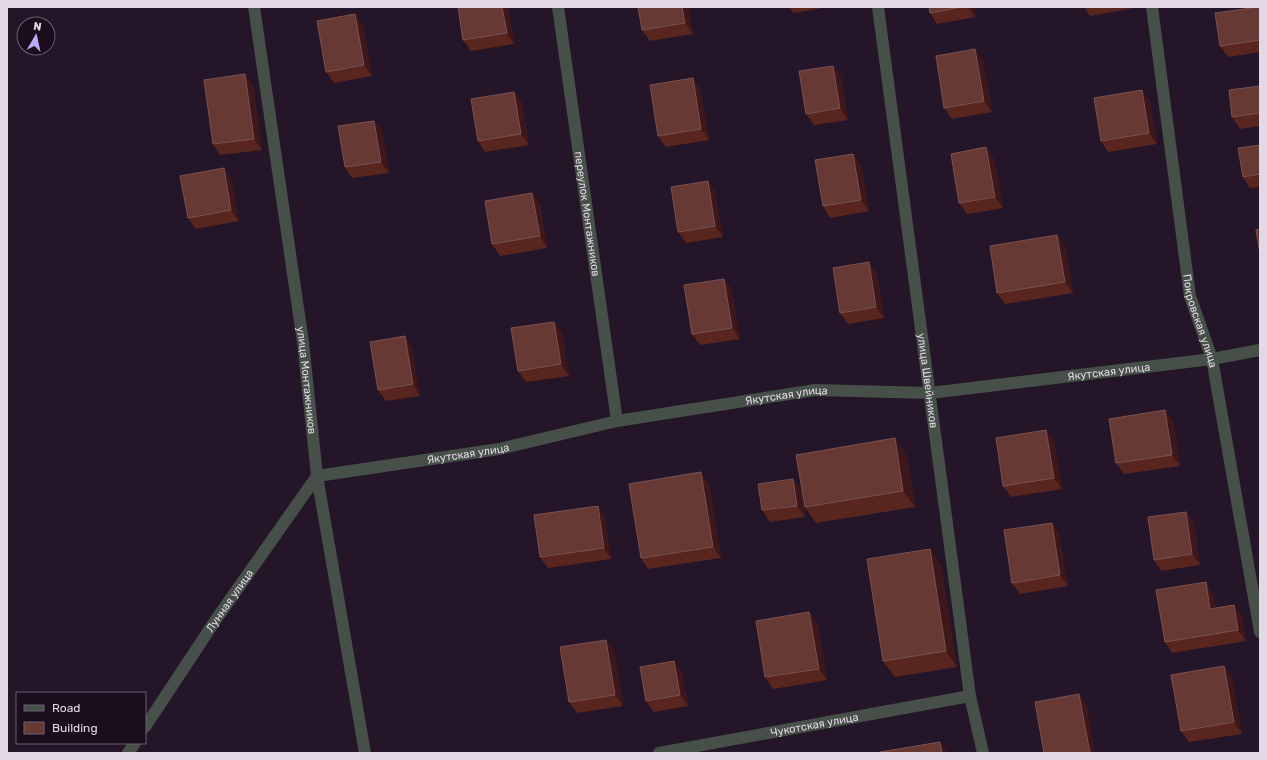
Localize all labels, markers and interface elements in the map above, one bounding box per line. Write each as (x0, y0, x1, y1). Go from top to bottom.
north arrow (16, 16, 56, 56)
text: N (33, 20, 42, 34)
street label: переулок Монтажников (572, 151, 602, 277)
street label: Покровская улица (1180, 273, 1219, 369)
street label: улица Монтажников (294, 326, 319, 435)
street label: улица Швейников (915, 333, 940, 429)
street label: Якутская улица (1067, 361, 1151, 383)
street label: Якутская улица (744, 384, 828, 408)
street label: Якутская улица (426, 441, 511, 467)
street label: Лунная улица (203, 567, 256, 635)
legend (16, 692, 146, 744)
text: Road (52, 701, 80, 715)
street label: Чукотская улица (769, 711, 860, 739)
text: Building (52, 721, 98, 735)

